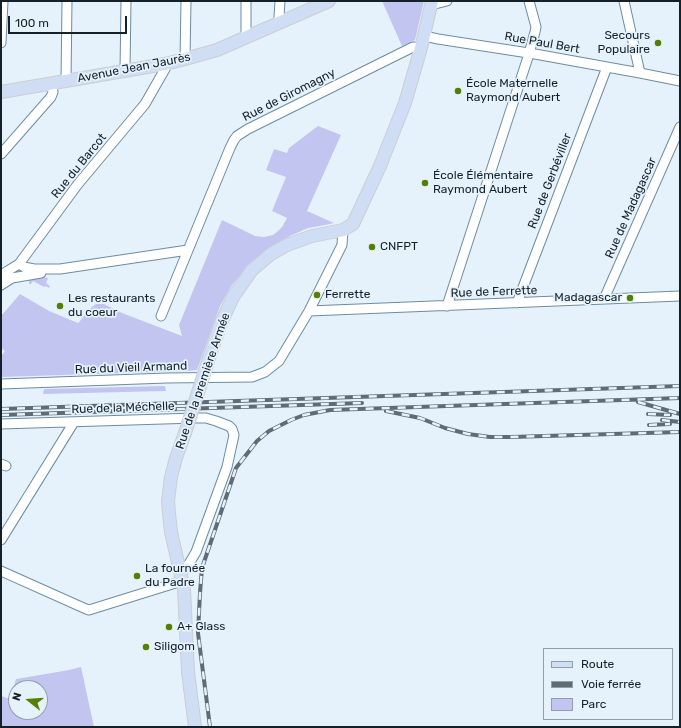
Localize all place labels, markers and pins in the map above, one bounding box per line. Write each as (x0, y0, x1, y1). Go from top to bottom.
place label: Secours Populaire (598, 29, 650, 57)
marker: Secours Populaire (653, 38, 663, 48)
place label: École Maternelle Raymond Aubert (466, 77, 560, 105)
marker: École Maternelle Raymond Aubert (453, 86, 463, 96)
place label: École Élémentaire Raymond Aubert (433, 169, 533, 197)
marker: École Élémentaire Raymond Aubert (420, 178, 430, 188)
place label: CNFPT (380, 240, 418, 254)
marker: CNFPT (367, 242, 377, 252)
place label: Ferrette (325, 288, 370, 302)
marker: Ferrette (312, 290, 322, 300)
place label: Madagascar (554, 291, 622, 305)
place label: Les restaurants du coeur (68, 292, 155, 320)
marker: Madagascar (625, 293, 635, 303)
marker: Les restaurants du coeur (55, 301, 65, 311)
place label: La fournée du Padre (145, 562, 205, 590)
marker: La fournée du Padre (132, 571, 142, 581)
place label: A+ Glass (177, 620, 225, 634)
marker: A+ Glass (164, 622, 174, 632)
place label: Siligom (154, 640, 195, 654)
marker: Siligom (141, 642, 151, 652)

